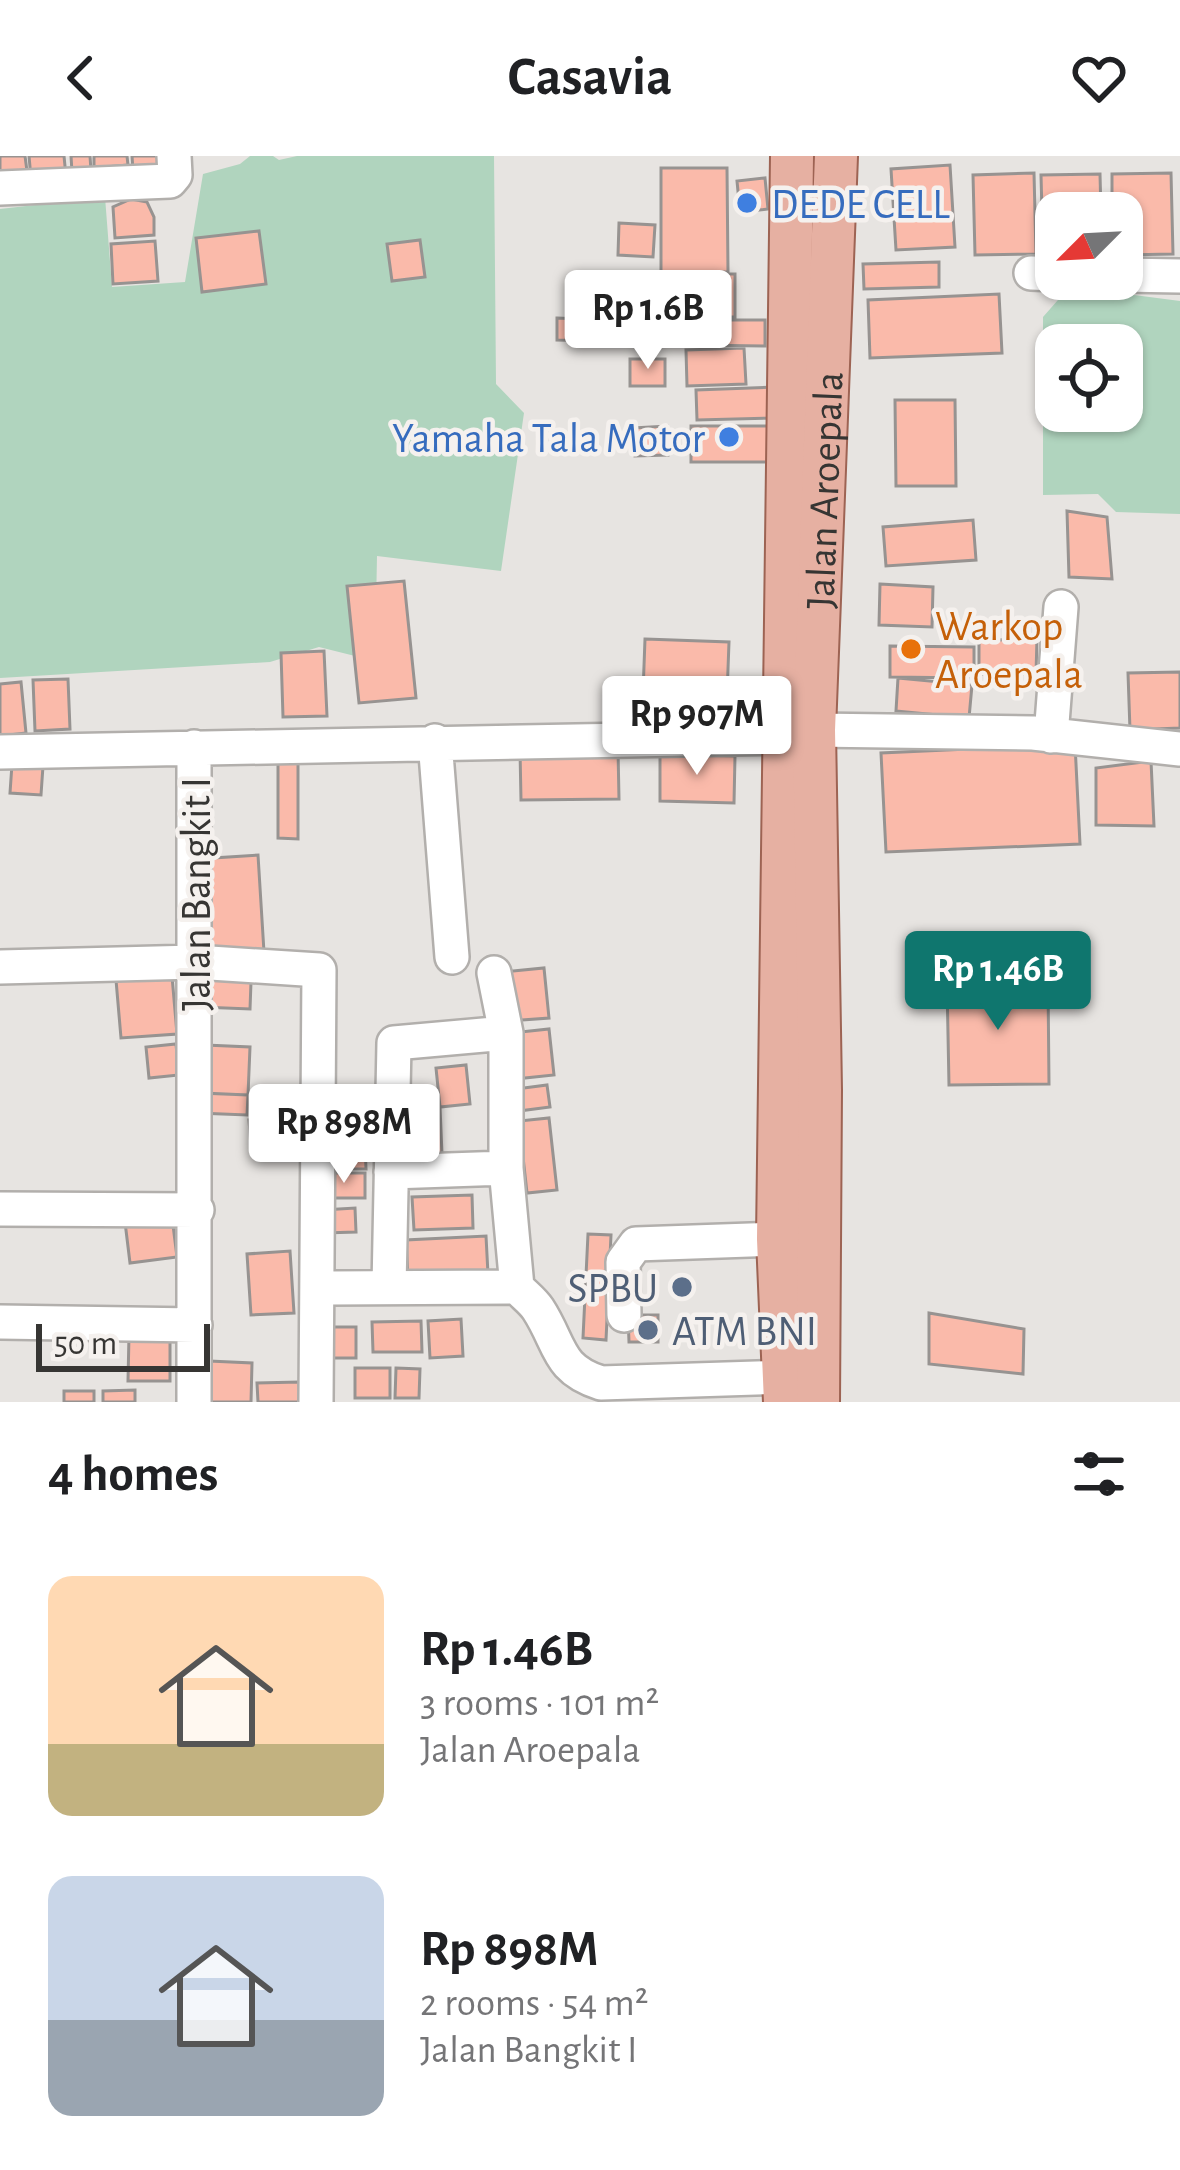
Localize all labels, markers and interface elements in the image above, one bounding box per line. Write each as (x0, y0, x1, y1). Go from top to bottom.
icon: back (48, 45, 114, 111)
icon: heart (1066, 45, 1132, 111)
text: Casavia (508, 51, 672, 105)
place label: DEDE CELL (771, 184, 950, 226)
marker: DEDE CELL (734, 190, 760, 216)
north arrow (1035, 192, 1143, 300)
map controls (1035, 192, 1143, 432)
pin: Rp 1.6B (537, 270, 759, 372)
text: Rp 1.6B (592, 289, 704, 328)
button: locate (1035, 324, 1143, 432)
street label: Jalan Aroepala (800, 371, 851, 610)
place label: Yamaha Tala Motor (392, 418, 705, 460)
marker: Yamaha Tala Motor (716, 424, 742, 450)
place label: Warkop Aroepala (935, 606, 1083, 696)
marker: Warkop Aroepala (898, 636, 924, 662)
pin: Rp 907M (586, 676, 808, 778)
text: Rp 907M (629, 695, 765, 734)
street label: Jalan Bangkit I (176, 777, 218, 1011)
pin: Rp 1.46B (874, 931, 1122, 1033)
text: Rp 1.46B (932, 950, 1064, 989)
pin: Rp 898M (233, 1084, 455, 1186)
text: Rp 898M (276, 1103, 412, 1142)
place label: SPBU (567, 1268, 658, 1310)
marker: SPBU (669, 1274, 695, 1300)
place label: ATM BNI (672, 1311, 817, 1353)
marker: ATM BNI (635, 1317, 661, 1343)
scale bar (36, 1318, 210, 1371)
text: 50 m (54, 1328, 117, 1361)
icon: filters (1066, 1441, 1132, 1507)
text: 4 homes (48, 1449, 218, 1500)
icon: home (144, 1624, 288, 1768)
text: Rp 1.46B (420, 1624, 593, 1675)
text: 3 rooms · 101 m² (420, 1684, 659, 1723)
text: Jalan Aroepala (420, 1731, 641, 1770)
icon: home (144, 1924, 288, 2068)
text: Rp 898M (420, 1924, 599, 1975)
text: 2 rooms · 54 m² (420, 1984, 648, 2023)
text: Jalan Bangkit I (420, 2031, 637, 2070)

